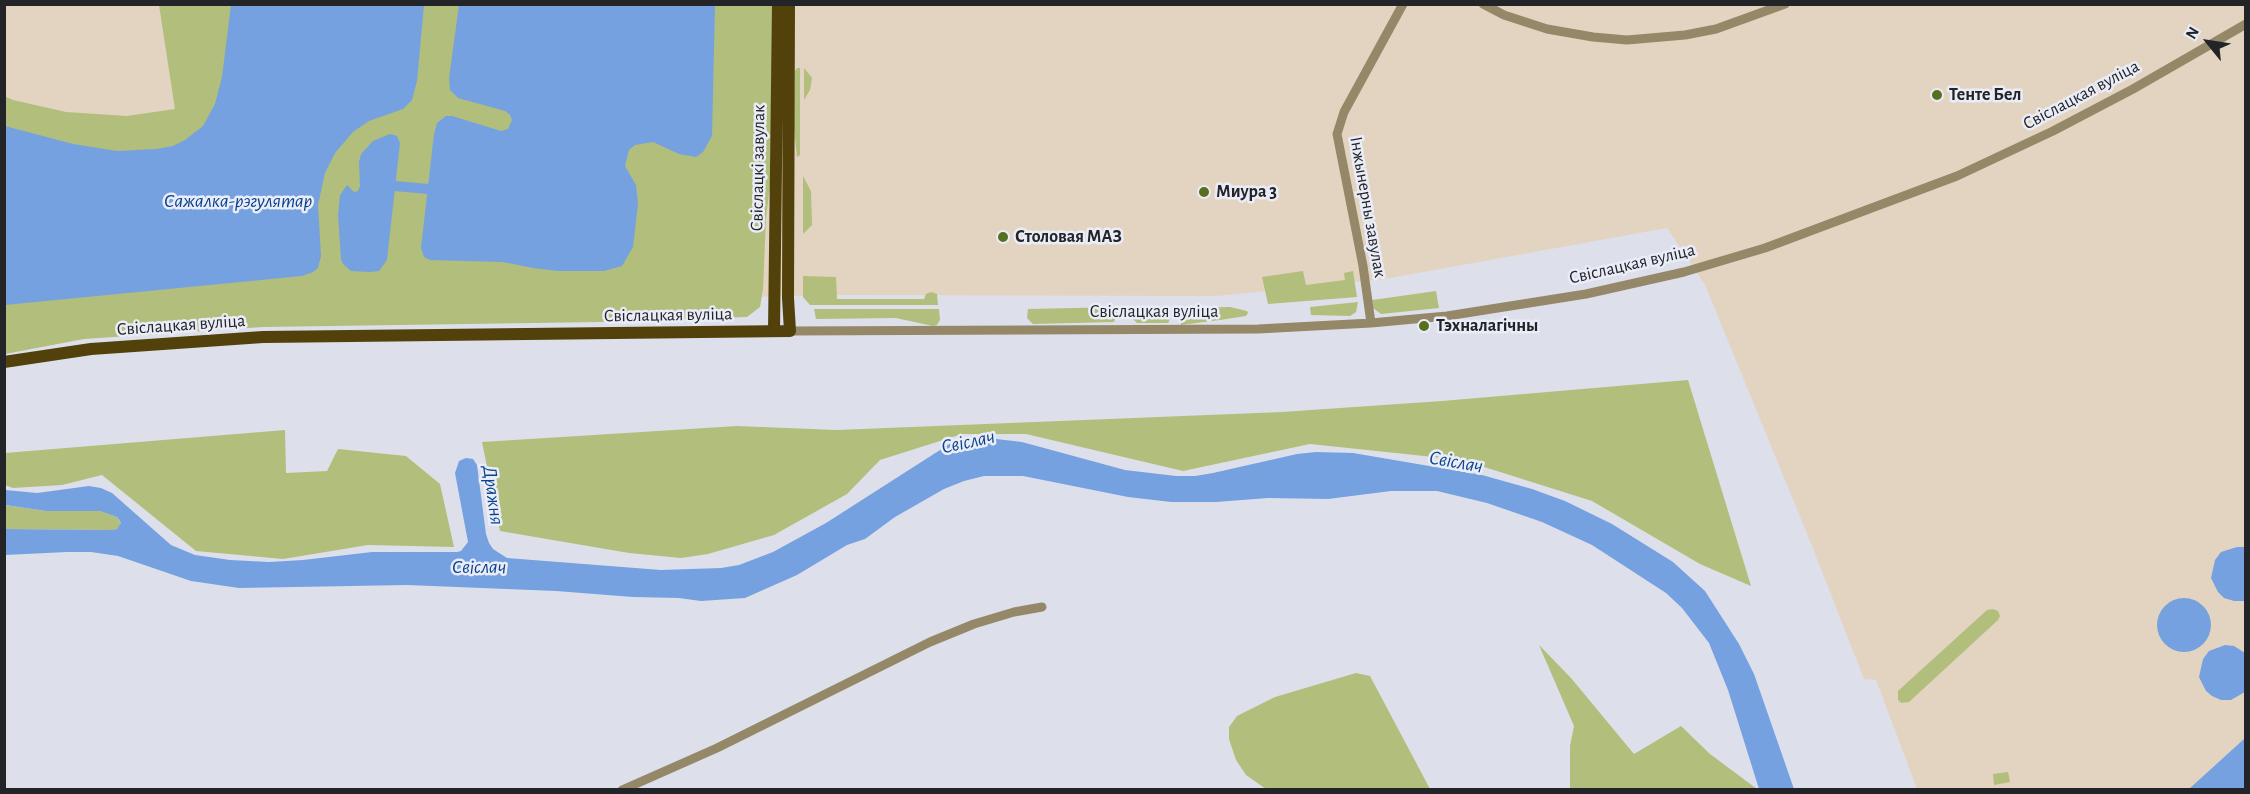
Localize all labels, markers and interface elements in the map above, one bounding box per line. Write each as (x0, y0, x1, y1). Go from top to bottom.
north arrow (2178, 12, 2238, 72)
text: N (2183, 24, 2202, 42)
street label: Свіслацкая вуліца (2019, 55, 2143, 135)
place label: Тенте Бел (1949, 84, 2021, 106)
marker: Тенте Бел (1930, 88, 1944, 102)
street label: Свіслацкі завулак (746, 104, 770, 232)
street label: Інжынерны завулак (1345, 135, 1391, 279)
place label: Миура 3 (1216, 181, 1277, 203)
marker: Миура 3 (1197, 185, 1211, 199)
water label: Сажалка-рэгулятар (164, 189, 312, 213)
place label: Столовая МАЗ (1015, 226, 1122, 248)
marker: Столовая МАЗ (996, 230, 1010, 244)
street label: Свіслацкая вуліца (1567, 239, 1697, 289)
street label: Свіслацкая вуліца (1090, 301, 1218, 323)
street label: Свіслацкая вуліца (603, 303, 733, 327)
street label: Свіслацкая вуліца (116, 310, 246, 340)
place label: Тэхналагічны (1436, 315, 1538, 337)
marker: Тэхналагічны (1417, 319, 1431, 333)
water label: Свіслач (939, 425, 997, 459)
water label: Свіслач (1427, 445, 1485, 479)
water label: Дражня (477, 464, 509, 526)
water label: Свіслач (452, 555, 506, 579)

